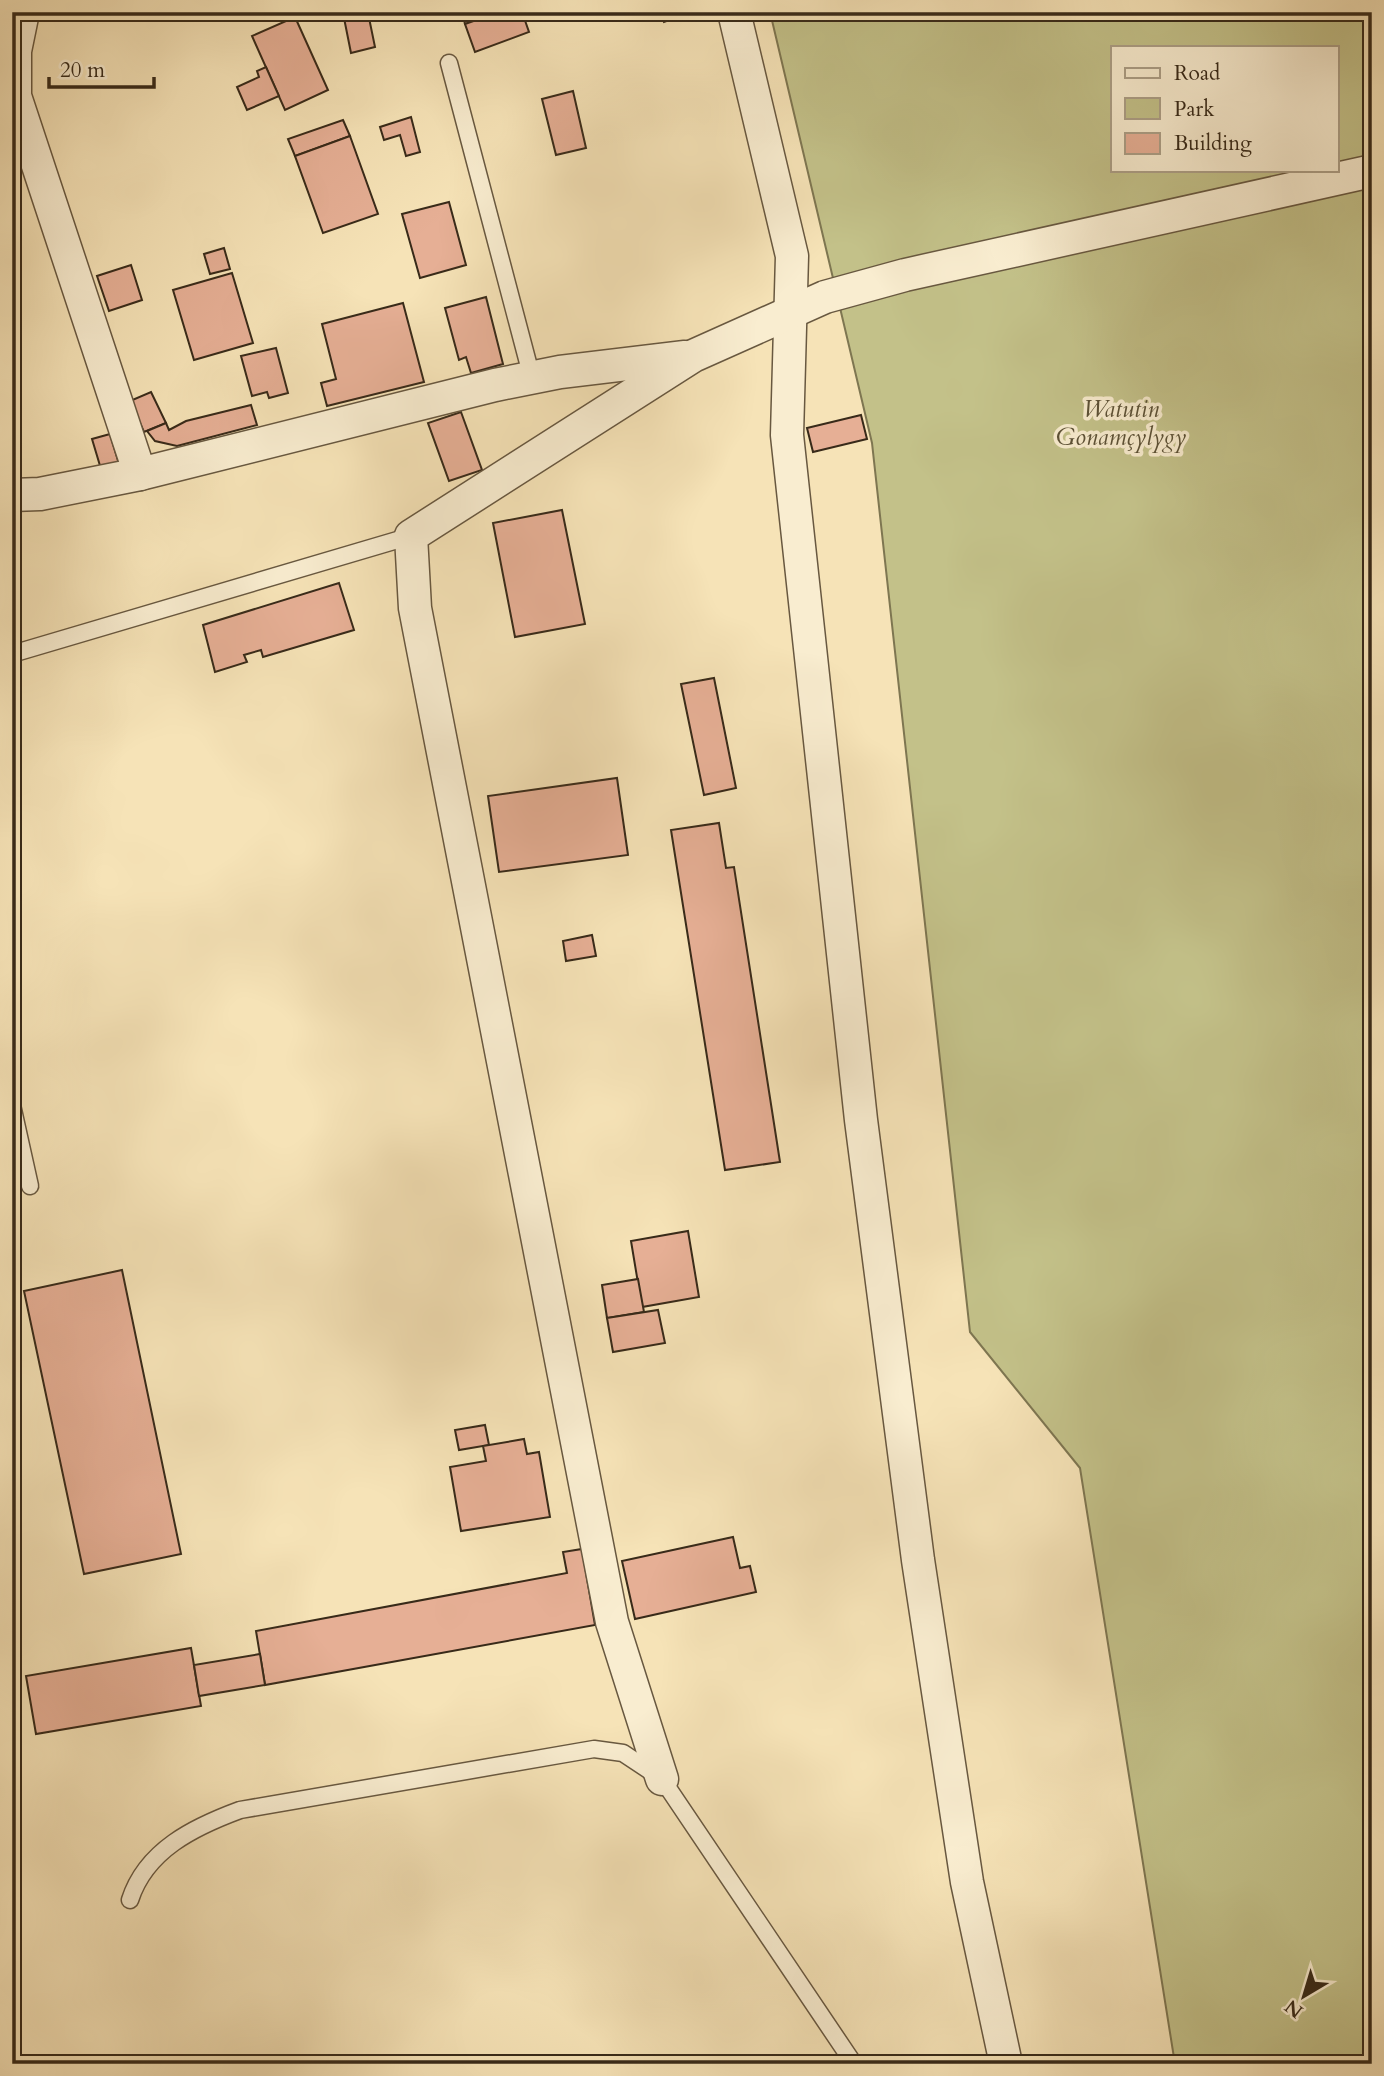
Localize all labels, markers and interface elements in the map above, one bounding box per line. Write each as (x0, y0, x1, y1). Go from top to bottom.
scale bar (49, 46, 154, 90)
legend (1111, 46, 1338, 172)
text: 20 m (60, 56, 105, 85)
text: Road (1174, 59, 1220, 88)
text: Park (1174, 95, 1215, 124)
text: Building (1174, 129, 1252, 158)
park label: Watutin Gonamçylygy (1056, 393, 1187, 454)
north arrow (1268, 1960, 1338, 2030)
text: N (1279, 1993, 1309, 2024)

